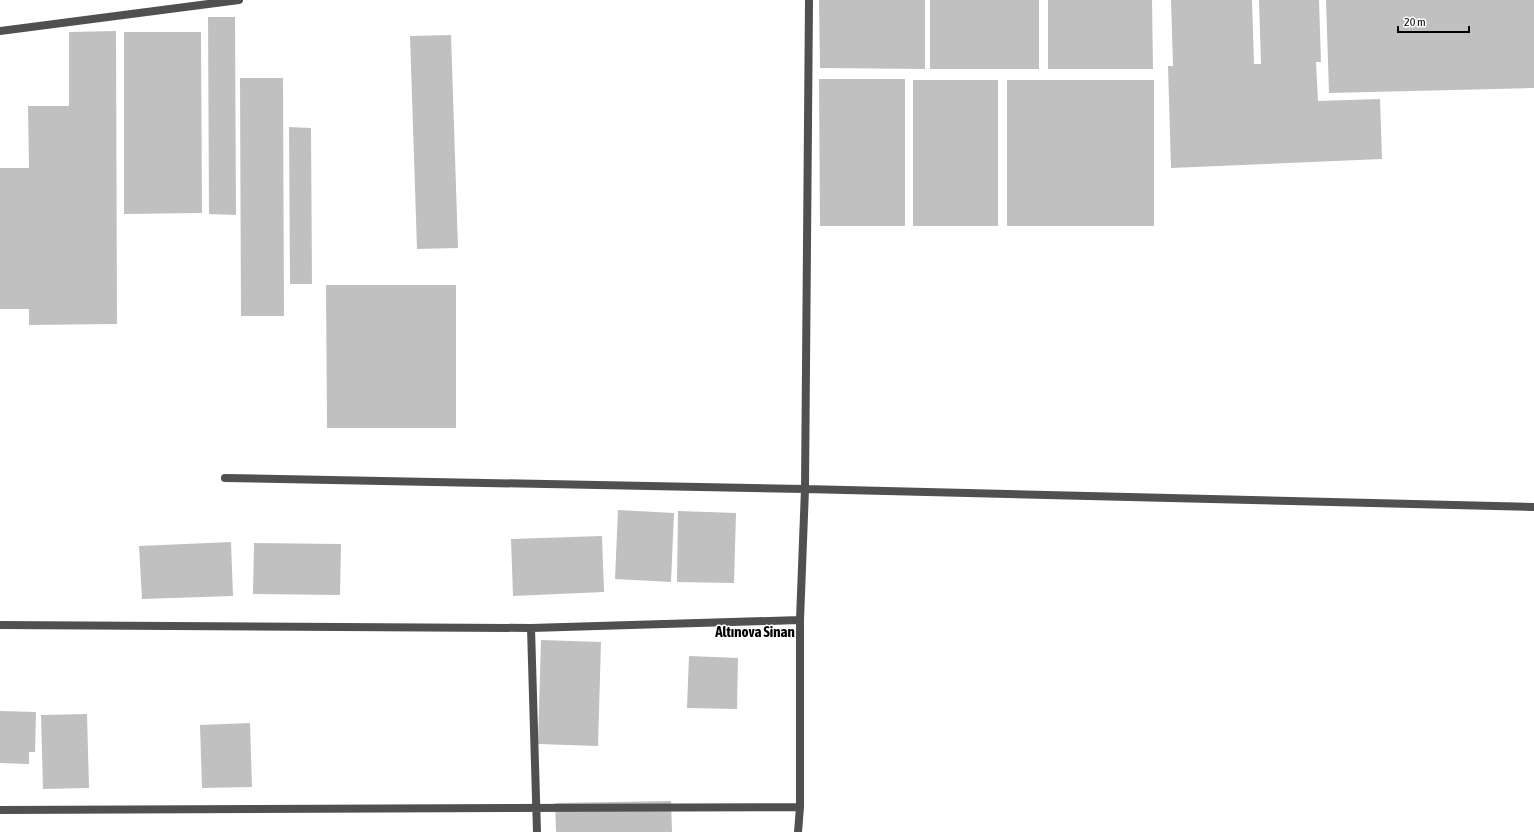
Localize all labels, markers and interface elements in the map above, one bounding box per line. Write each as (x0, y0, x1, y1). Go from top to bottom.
scale bar (1398, 8, 1469, 34)
text: 20 m (1404, 15, 1426, 29)
district label: Altınova Sinan (714, 623, 795, 640)

